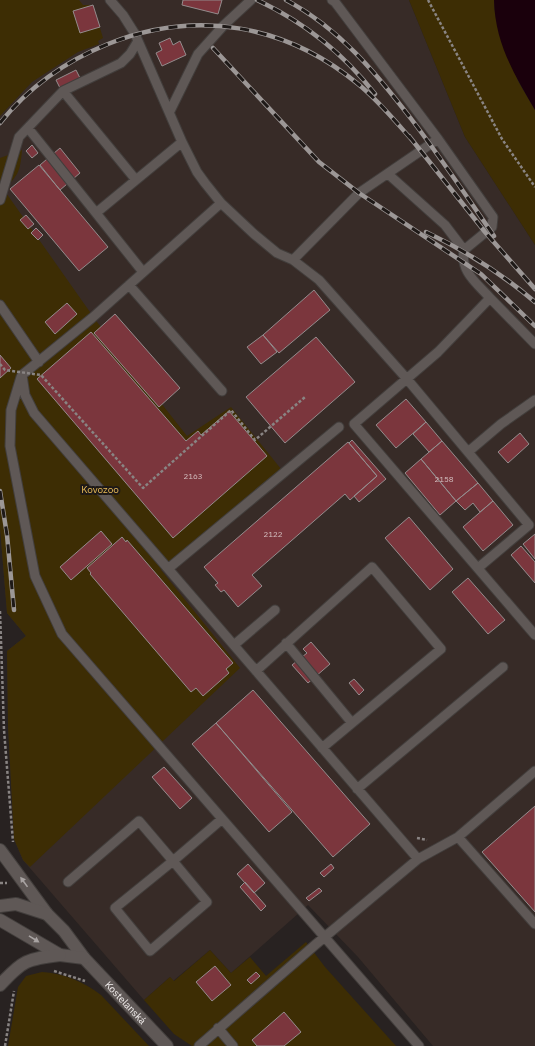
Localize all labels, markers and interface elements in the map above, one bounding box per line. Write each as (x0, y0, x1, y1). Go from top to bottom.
house number: 2163 (183, 471, 203, 481)
house number: 2158 (434, 474, 454, 484)
park label: Kovozoo (81, 483, 119, 496)
house number: 2122 (263, 529, 283, 539)
one-way arrow (20, 877, 29, 888)
one-way arrow (28, 936, 40, 943)
street label: Kostelanská (102, 978, 150, 1027)

